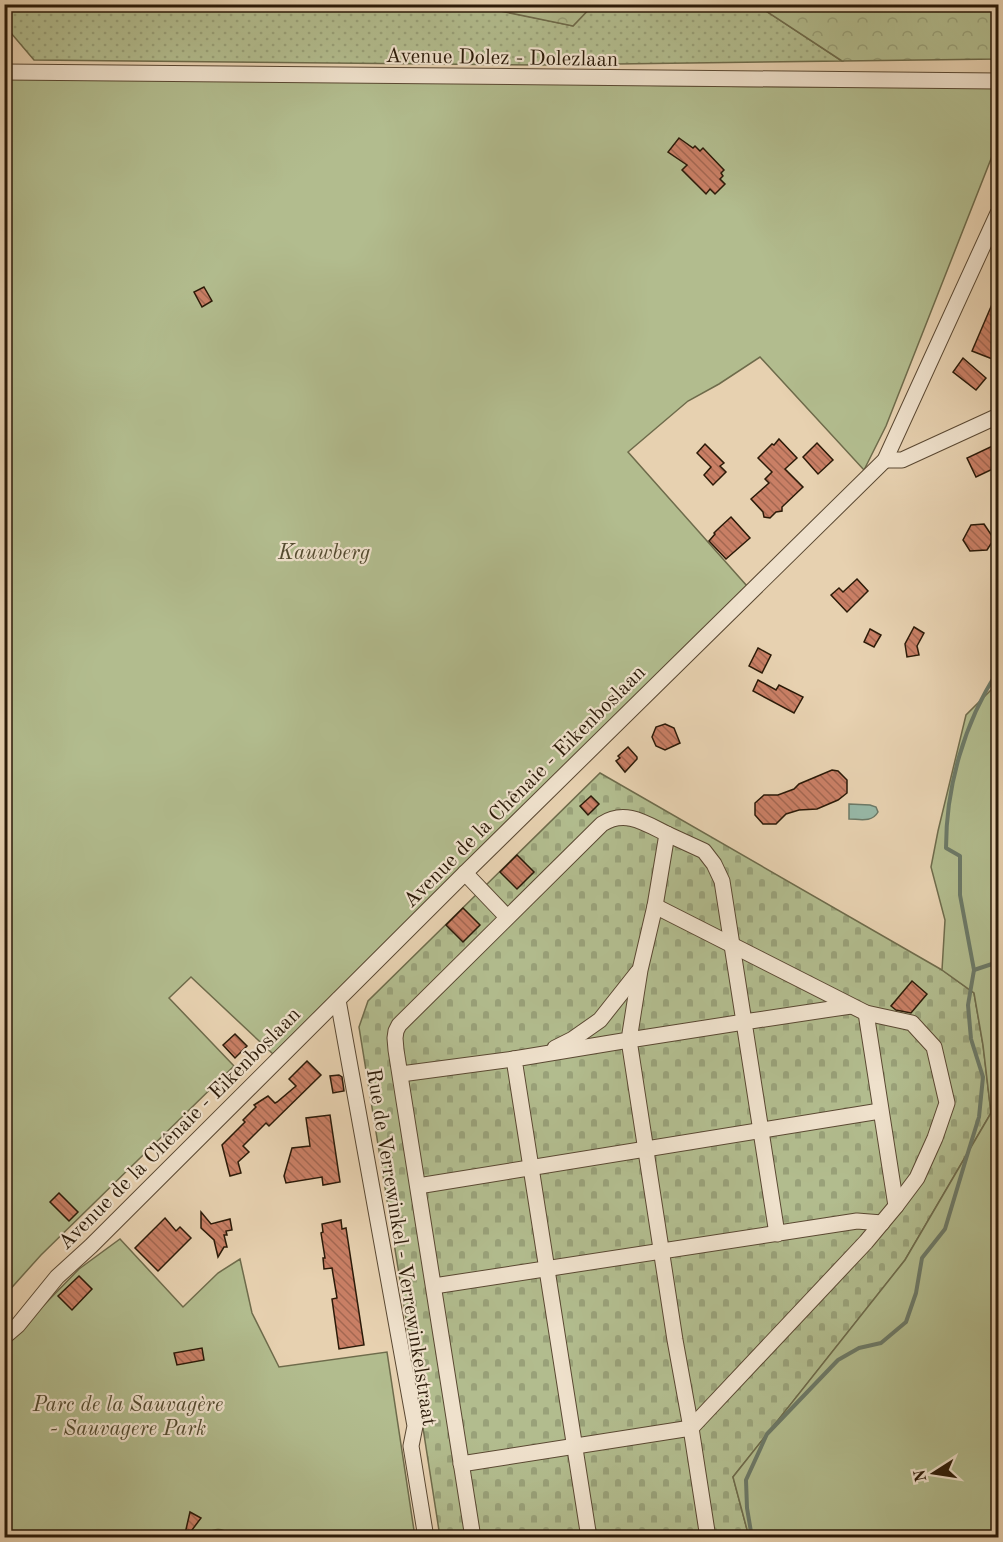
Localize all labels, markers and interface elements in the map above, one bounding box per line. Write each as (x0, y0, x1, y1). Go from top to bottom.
street label: Avenue Dolez - Dolezlaan (386, 46, 618, 71)
park label: Kauwberg (277, 543, 370, 564)
street label: Avenue de la Chênaie - Eikenboslaan (400, 662, 650, 912)
street label: Avenue de la Chênaie - Eikenboslaan (55, 1004, 305, 1254)
street label: Rue de Verrewinkel - Verrewinkelstraat (362, 1067, 439, 1427)
park label: Parc de la Sauvagère - Sauvagere Park (32, 1395, 223, 1440)
north arrow (904, 1443, 964, 1503)
text: N (912, 1467, 930, 1483)

